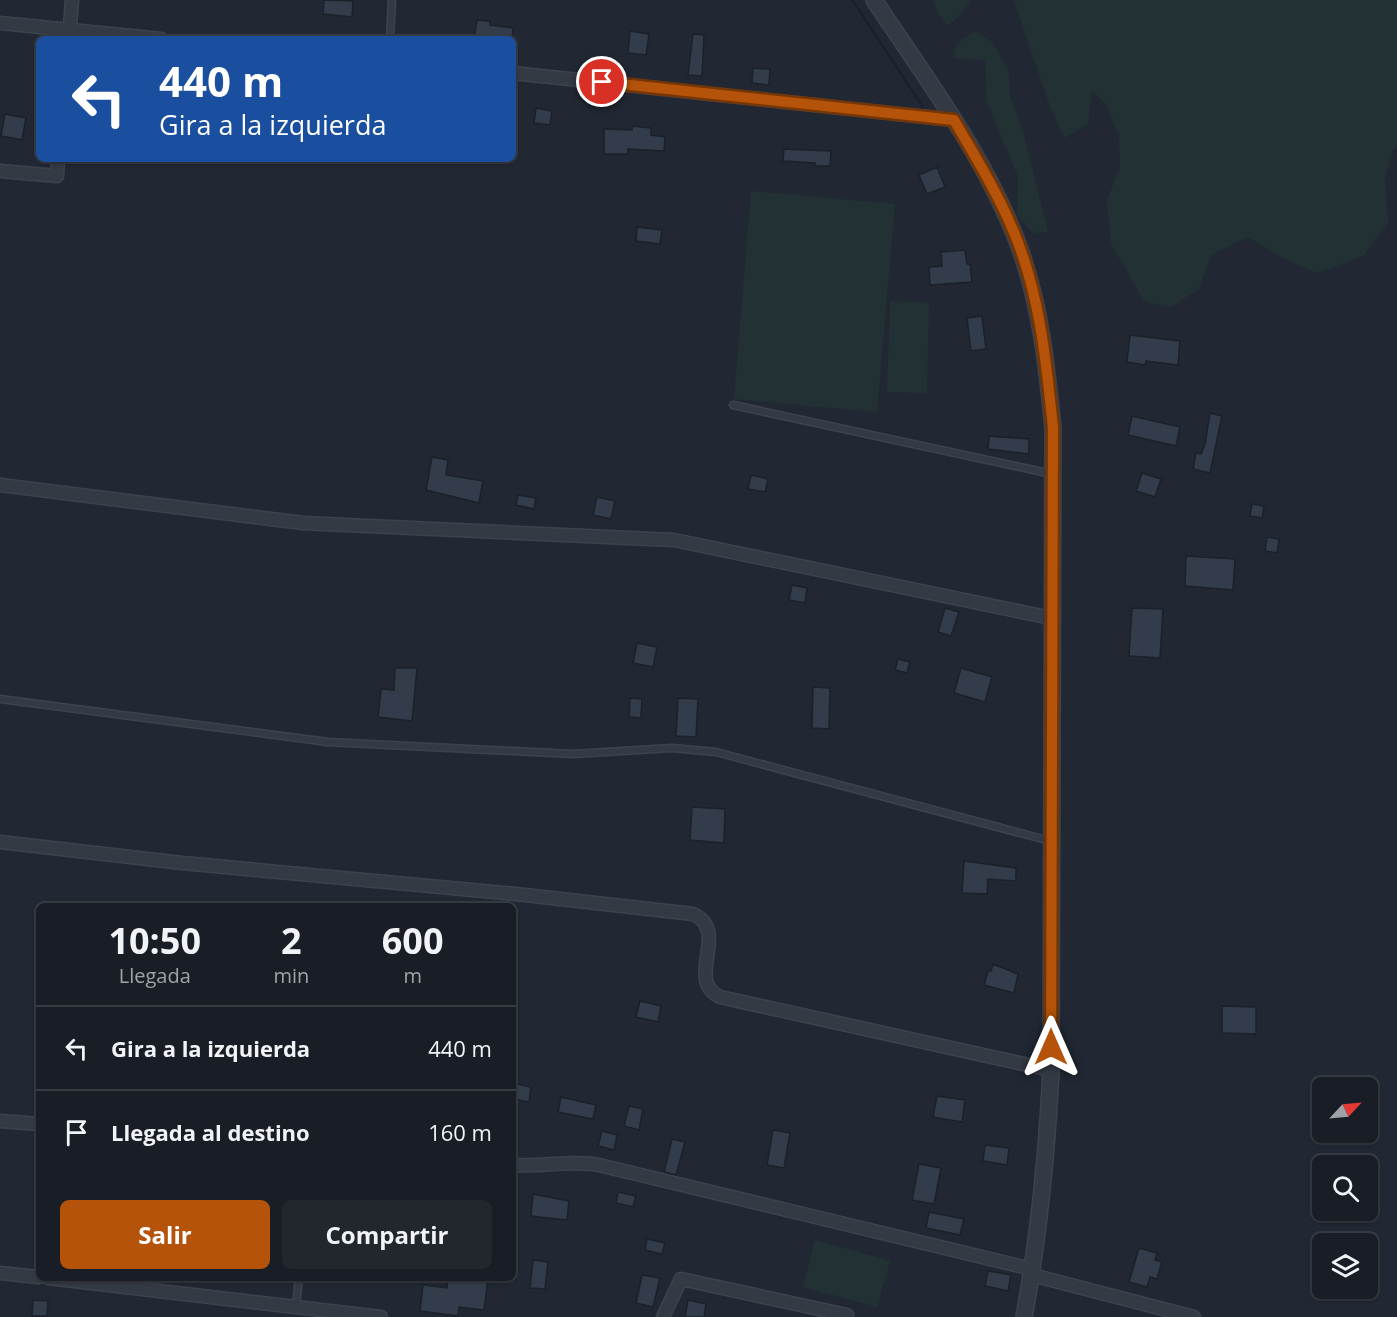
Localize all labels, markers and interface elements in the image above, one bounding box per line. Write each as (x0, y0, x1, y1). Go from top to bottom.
text: 440 m (159, 52, 283, 109)
pin (576, 56, 627, 107)
icon: left (60, 60, 138, 138)
icon: arrive (585, 65, 618, 98)
text: Gira a la izquierda (159, 106, 386, 143)
text: 10:50 (108, 916, 201, 965)
text: 2 (281, 916, 302, 965)
text: 600 (382, 916, 444, 965)
text: Llegada (119, 962, 191, 989)
text: min (273, 962, 309, 989)
text: m (403, 962, 422, 989)
position arrow (1019, 1015, 1083, 1079)
icon: left (60, 1032, 93, 1065)
text: Gira a la izquierda (111, 1033, 310, 1063)
text: 440 m (428, 1033, 492, 1063)
north arrow (1312, 1077, 1378, 1143)
map controls (1312, 1077, 1378, 1299)
icon: arrive (60, 1116, 93, 1149)
text: Llegada al destino (111, 1117, 310, 1147)
text: 160 m (428, 1117, 492, 1147)
button: search (1312, 1155, 1378, 1221)
button: Salir (60, 1200, 270, 1269)
button: Compartir (282, 1200, 492, 1269)
button: layers (1312, 1233, 1378, 1299)

